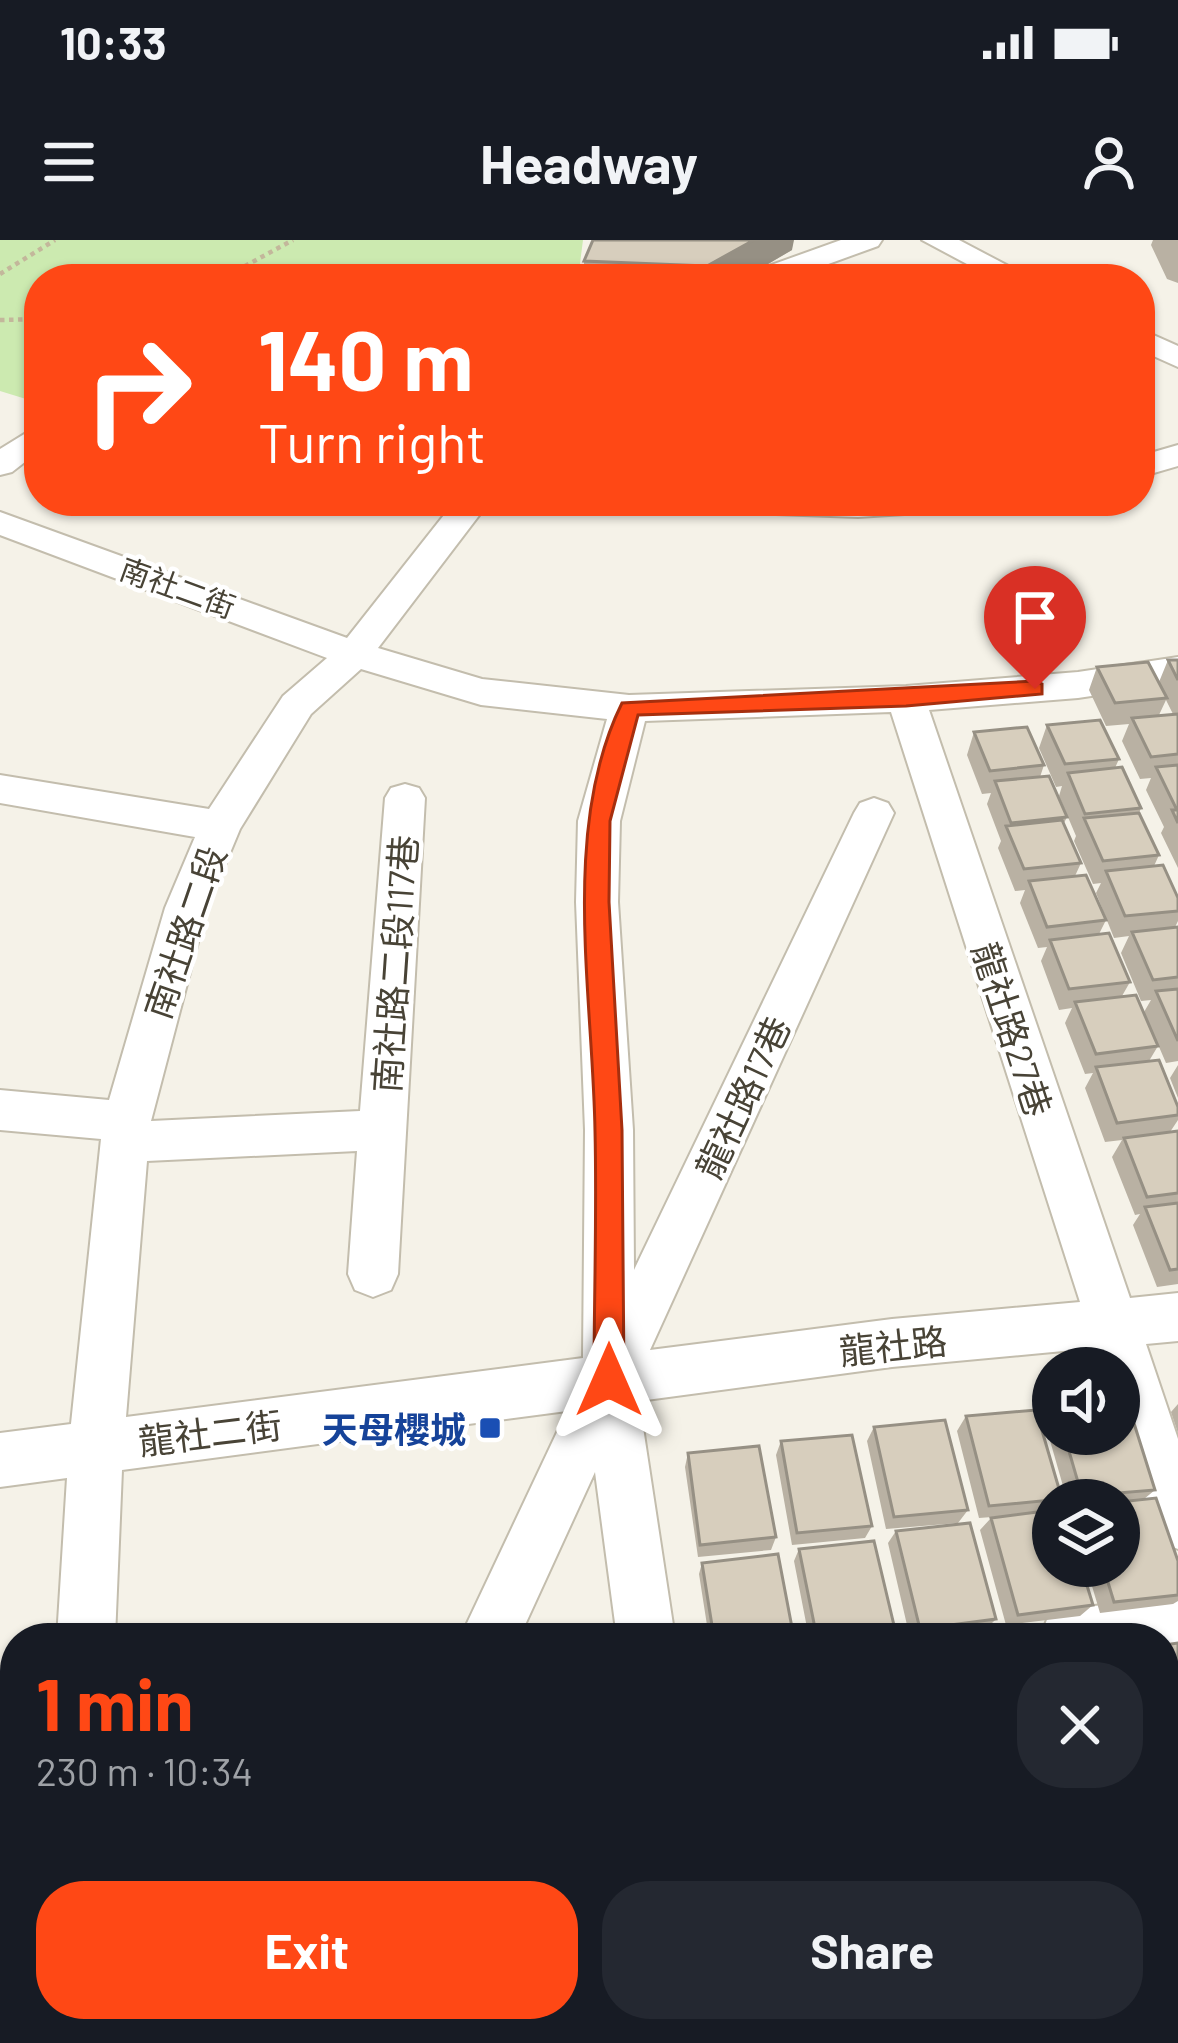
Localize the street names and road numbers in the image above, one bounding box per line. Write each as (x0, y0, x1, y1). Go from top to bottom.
street label: 南社二街 (115, 550, 241, 624)
street label: 南社路二段117巷 (364, 834, 424, 1094)
street label: 南社路二段 (134, 840, 234, 1024)
street label: 龍社路27巷 (965, 937, 1061, 1121)
street label: 龍社路17巷 (686, 1009, 798, 1185)
street label: 龍社路 (837, 1318, 949, 1372)
street label: 龍社二街 (136, 1402, 284, 1462)

